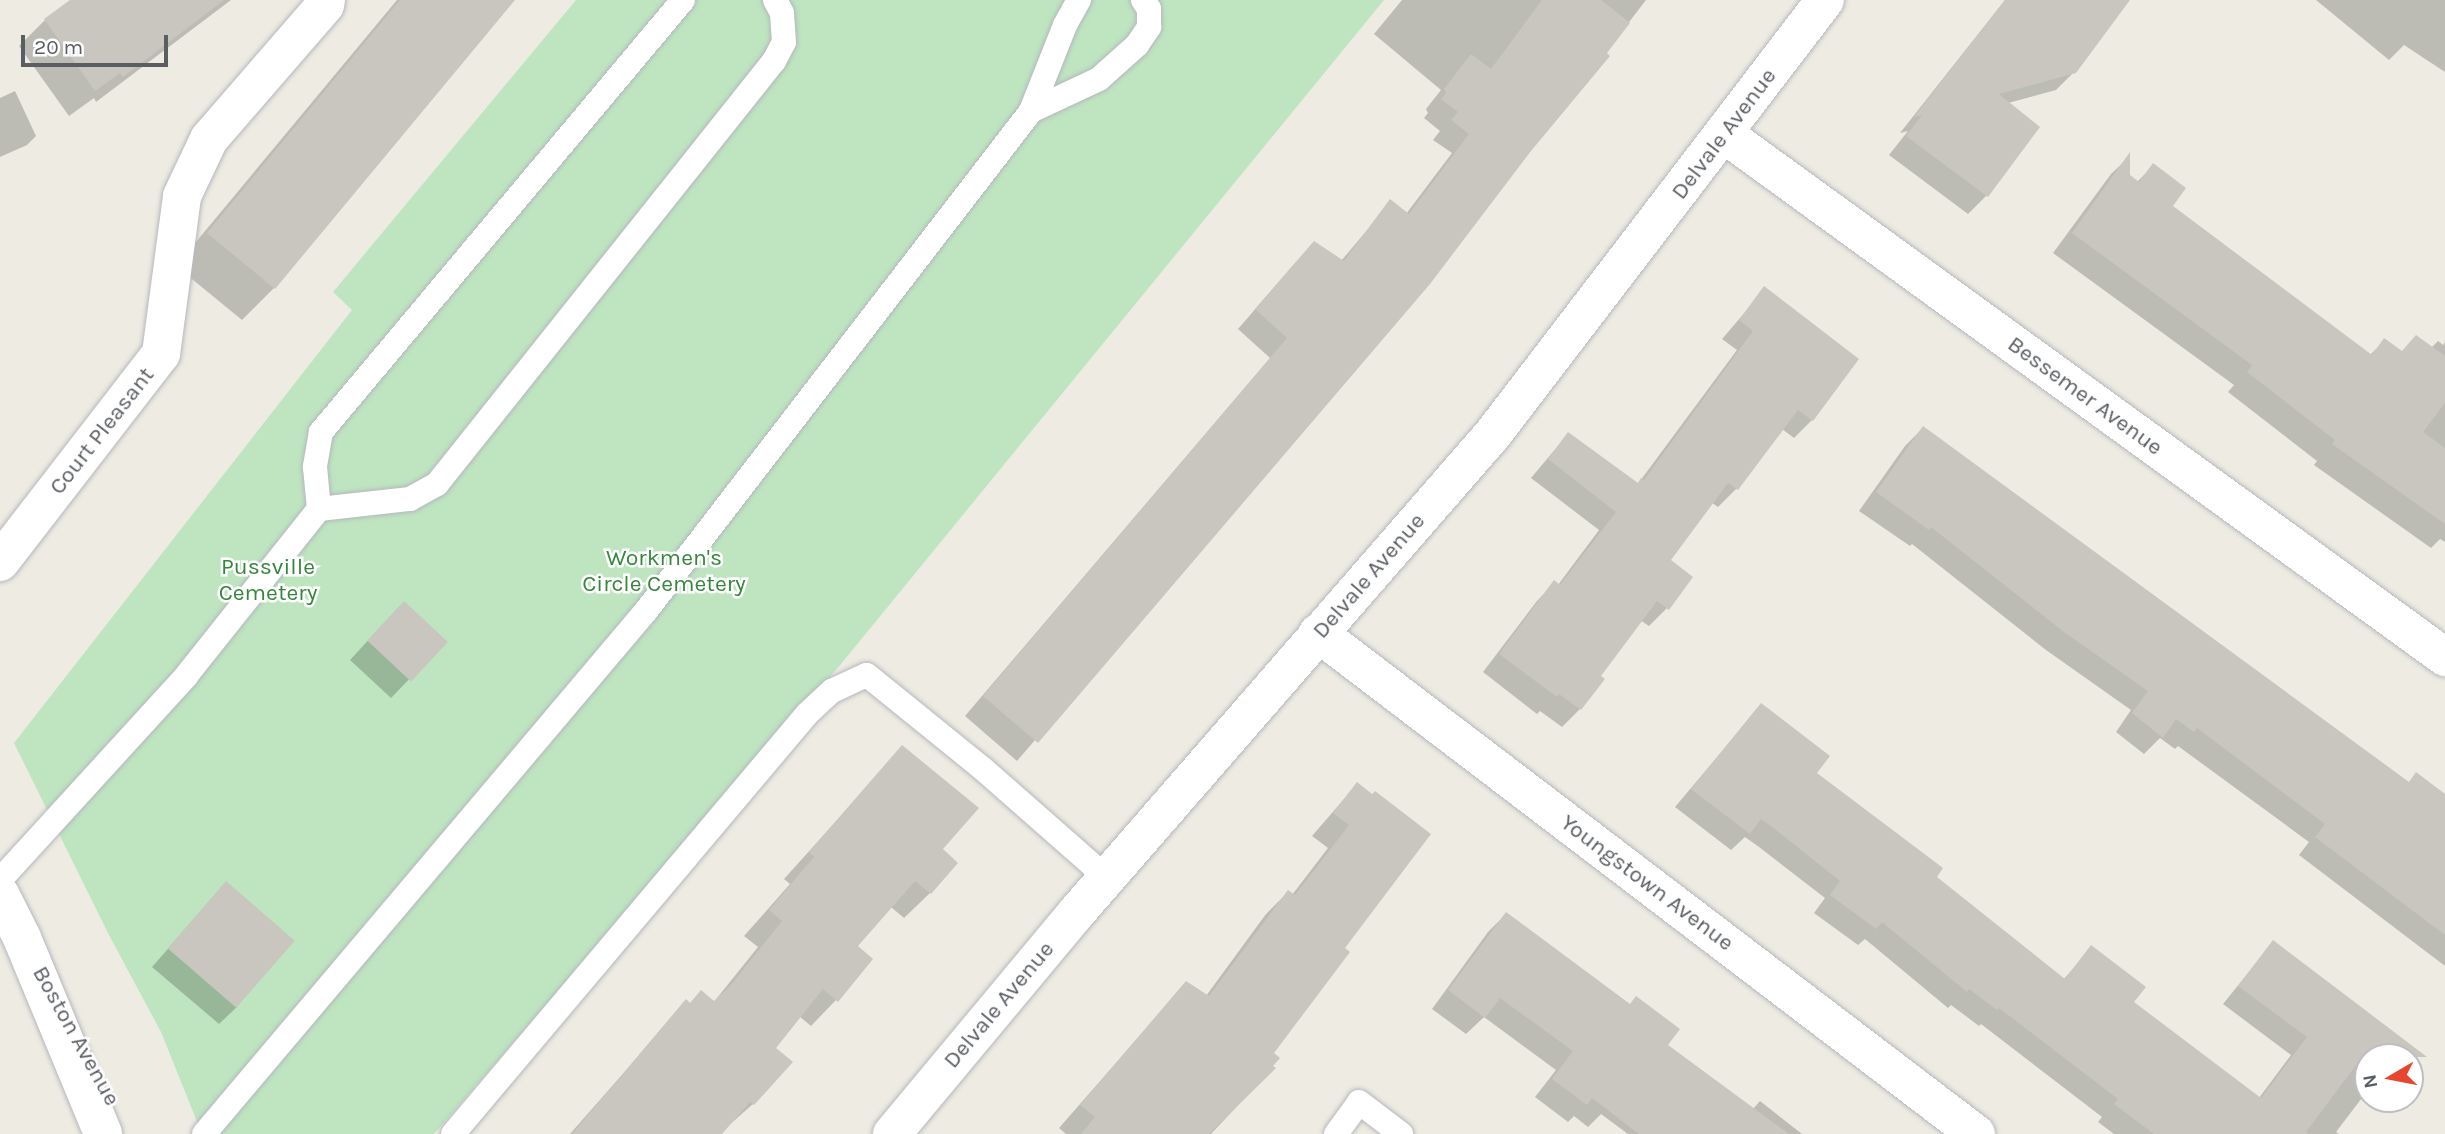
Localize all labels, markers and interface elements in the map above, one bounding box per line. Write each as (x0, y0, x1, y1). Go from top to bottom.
scale bar (24, 21, 172, 65)
text: 20 m (34, 35, 83, 59)
street label: Delvale Avenue (1666, 63, 1782, 205)
street label: Bessemer Avenue (2002, 330, 2168, 462)
street label: Court Pleasant (44, 362, 160, 500)
street label: Delvale Avenue (1307, 508, 1431, 644)
park label: Workmen's Circle Cemetery (582, 544, 746, 598)
park label: Pussville Cemetery (219, 553, 317, 607)
street label: Youngstown Avenue (1555, 809, 1739, 957)
street label: Delvale Avenue (938, 936, 1060, 1074)
street label: Boston Avenue (26, 961, 126, 1111)
north arrow (2354, 1043, 2424, 1113)
text: N (2358, 1073, 2382, 1090)

